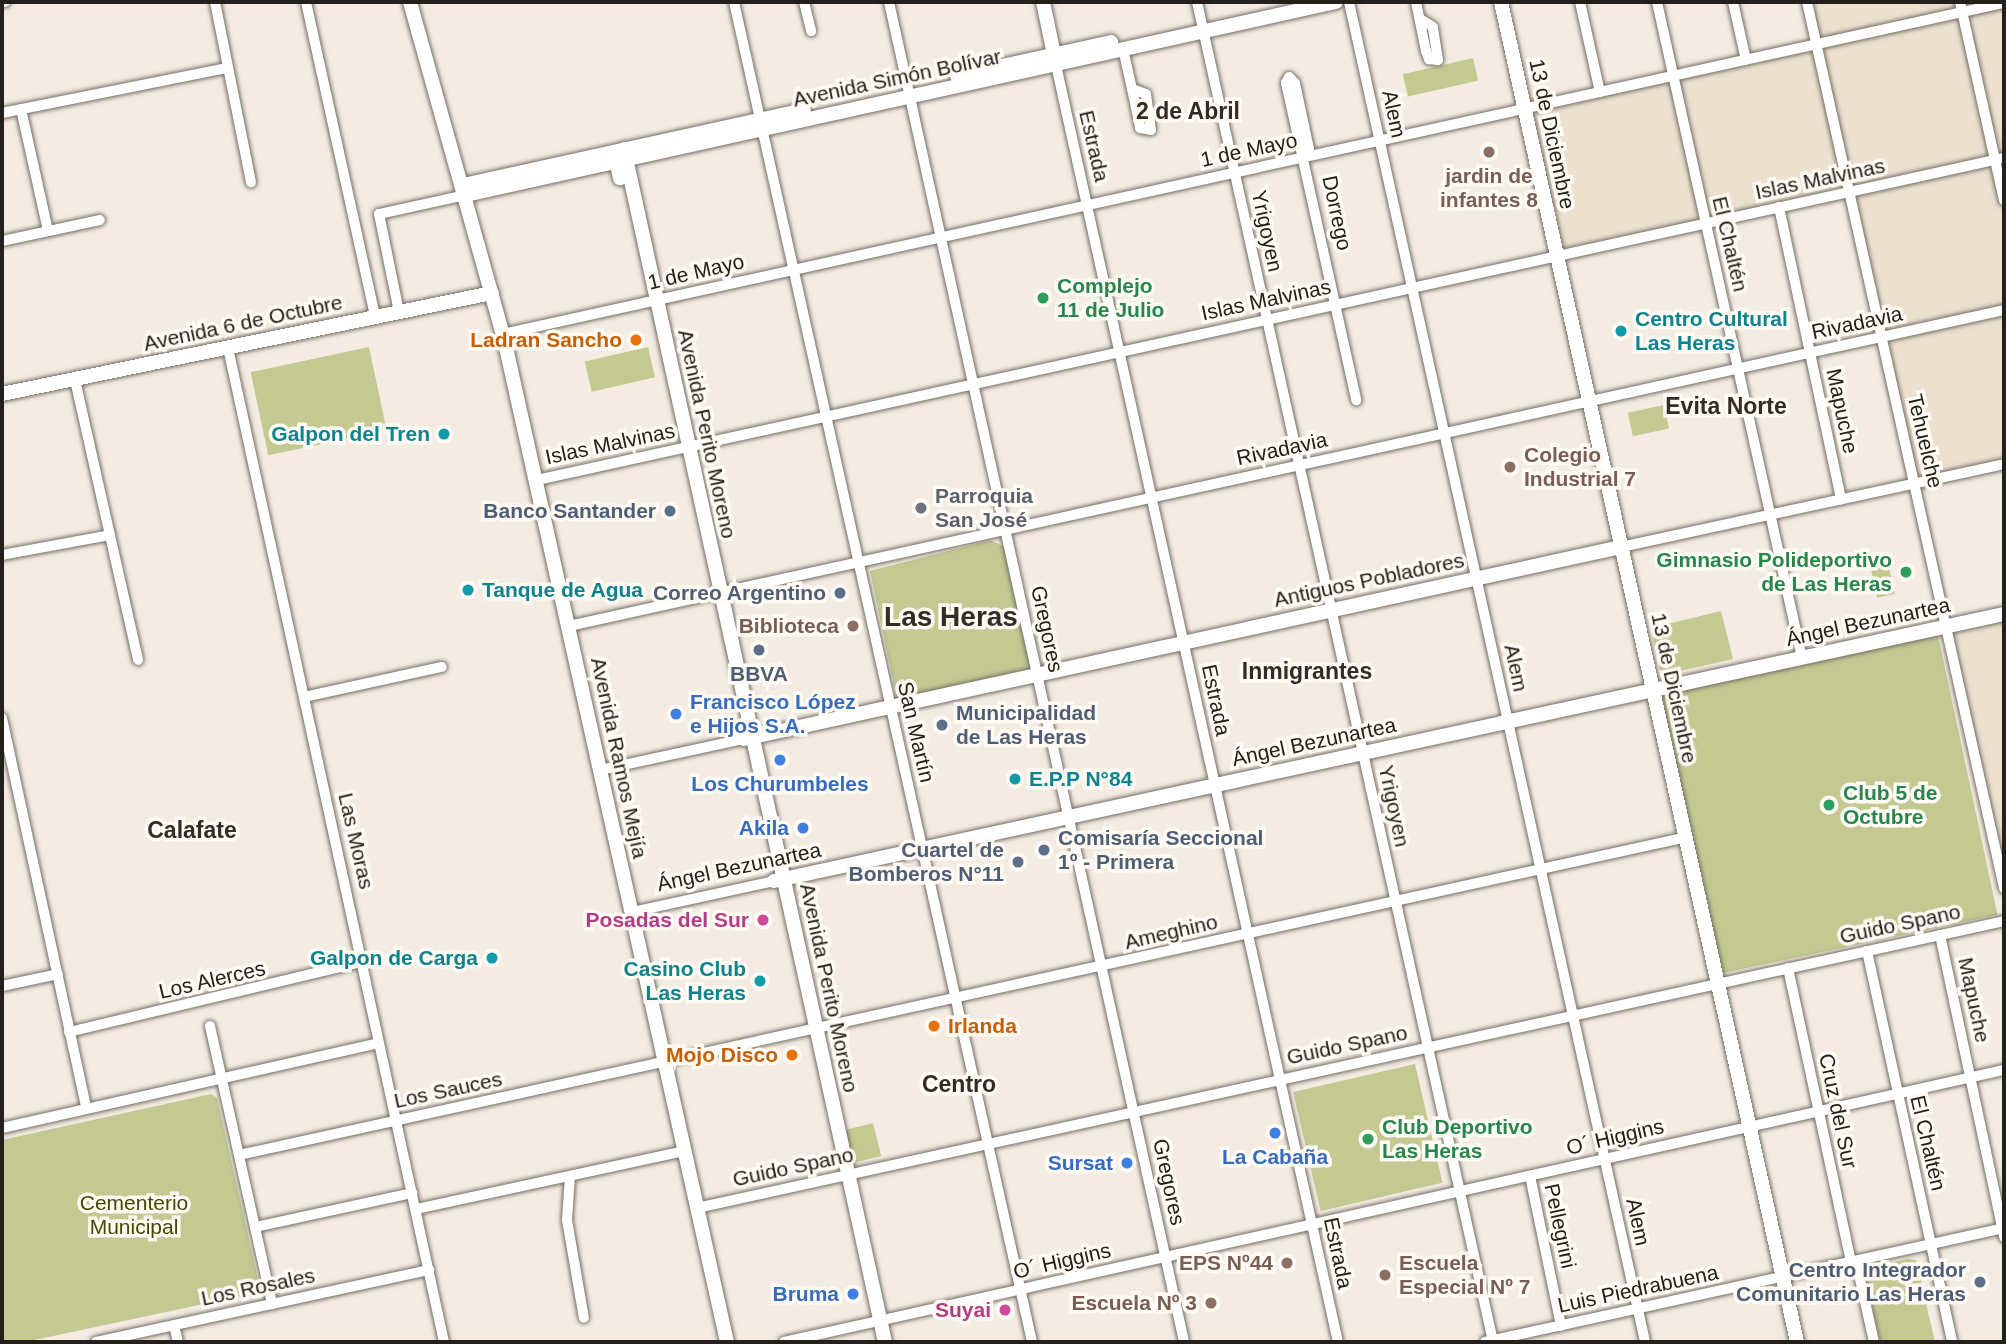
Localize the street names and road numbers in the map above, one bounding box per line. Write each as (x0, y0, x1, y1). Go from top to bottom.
street label: Avenida Simón Bolívar (791, 44, 1003, 112)
street label: 13 de Diciembre (1524, 57, 1580, 211)
street label: Alem (1377, 88, 1411, 140)
street label: Estrada (1074, 108, 1114, 184)
street label: 1 de Mayo (1198, 127, 1300, 173)
street label: Islas Malvinas (1753, 153, 1887, 205)
street label: Dorrego (1317, 173, 1357, 253)
street label: Yrigoyen (1246, 188, 1288, 274)
street label: El Chaltén (1707, 194, 1753, 294)
street label: 1 de Mayo (645, 249, 747, 295)
street label: Islas Malvinas (1199, 274, 1333, 326)
street label: Avenida 6 de Octubre (141, 290, 345, 356)
street label: Rivadavia (1809, 301, 1905, 345)
street label: Avenida Perito Moreno (673, 327, 741, 541)
street label: Mapuche (1821, 366, 1863, 456)
street label: Tehuelche (1902, 392, 1948, 490)
street label: Islas Malvinas (543, 418, 677, 470)
street label: Rivadavia (1234, 427, 1330, 471)
street label: Antiguos Pobladores (1272, 548, 1466, 612)
street label: Gregores (1026, 584, 1068, 674)
street label: Ángel Bezunartea (1784, 592, 1952, 652)
street label: 13 de Diciembre (1646, 611, 1702, 765)
street label: Alem (1499, 642, 1533, 694)
street label: Avenida Ramos Mejía (585, 655, 653, 861)
street label: Estrada (1196, 662, 1236, 738)
street label: San Martín (892, 679, 940, 785)
street label: Ángel Bezunartea (1230, 712, 1398, 772)
street label: Yrigoyen (1373, 763, 1415, 849)
street label: Las Moras (333, 790, 379, 892)
street label: Ángel Bezunartea (655, 837, 823, 897)
street label: Avenida Perito Moreno (795, 881, 863, 1095)
street label: Guido Spano (1837, 899, 1963, 949)
street label: Ameghino (1122, 909, 1220, 955)
street label: Los Alerces (156, 955, 268, 1005)
street label: Mapuche (1953, 955, 1995, 1045)
street label: Guido Spano (1284, 1020, 1410, 1070)
street label: Cruz del Sur (1814, 1051, 1862, 1171)
street label: Los Sauces (392, 1066, 504, 1114)
street label: El Chaltén (1905, 1093, 1951, 1193)
street label: O´ Higgins (1564, 1114, 1666, 1160)
street label: Gregores (1148, 1137, 1190, 1227)
street label: Guido Spano (730, 1142, 856, 1192)
street label: Pellegrini (1539, 1181, 1581, 1271)
street label: Alem (1621, 1196, 1655, 1248)
street label: Estrada (1318, 1215, 1358, 1291)
street label: O´ Higgins (1011, 1238, 1113, 1284)
street label: Luis Piedrabuena (1555, 1260, 1721, 1318)
street label: Los Rosales (199, 1263, 317, 1311)

